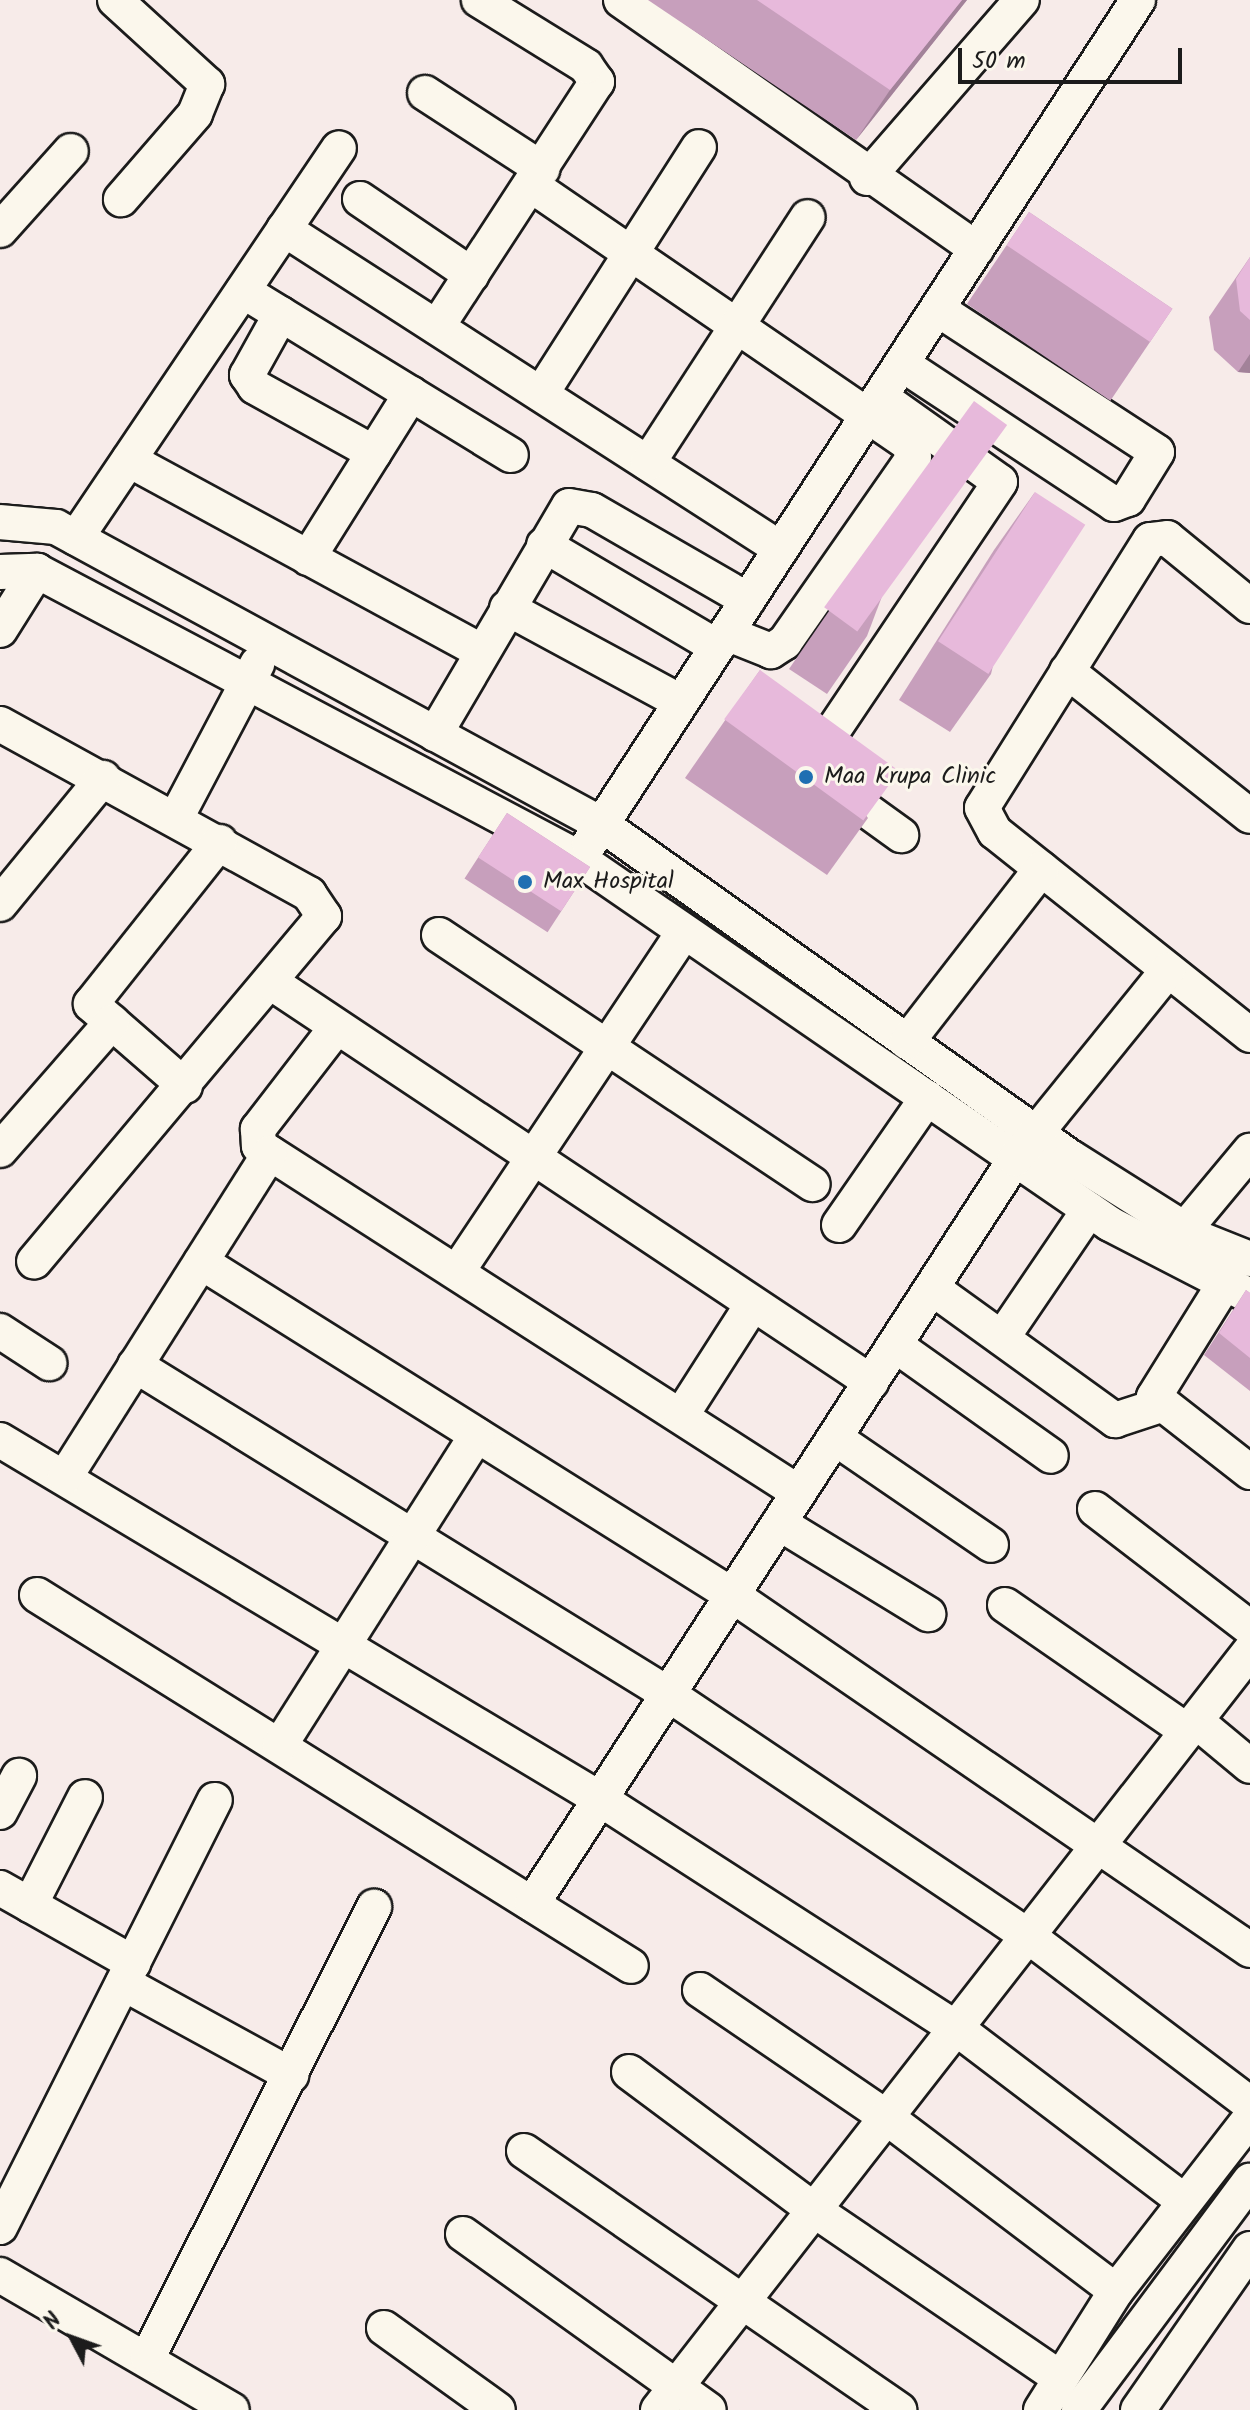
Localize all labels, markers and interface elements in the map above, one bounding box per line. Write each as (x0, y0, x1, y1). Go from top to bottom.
scale bar (962, 32, 1186, 82)
text: 50 m (972, 42, 1026, 81)
place label: Maa Krupa Clinic (824, 763, 996, 791)
marker: Maa Krupa Clinic (795, 766, 817, 788)
place label: Max Hospital (543, 868, 674, 896)
marker: Max Hospital (514, 871, 536, 893)
north arrow (32, 2298, 112, 2378)
text: N (36, 2305, 71, 2339)

